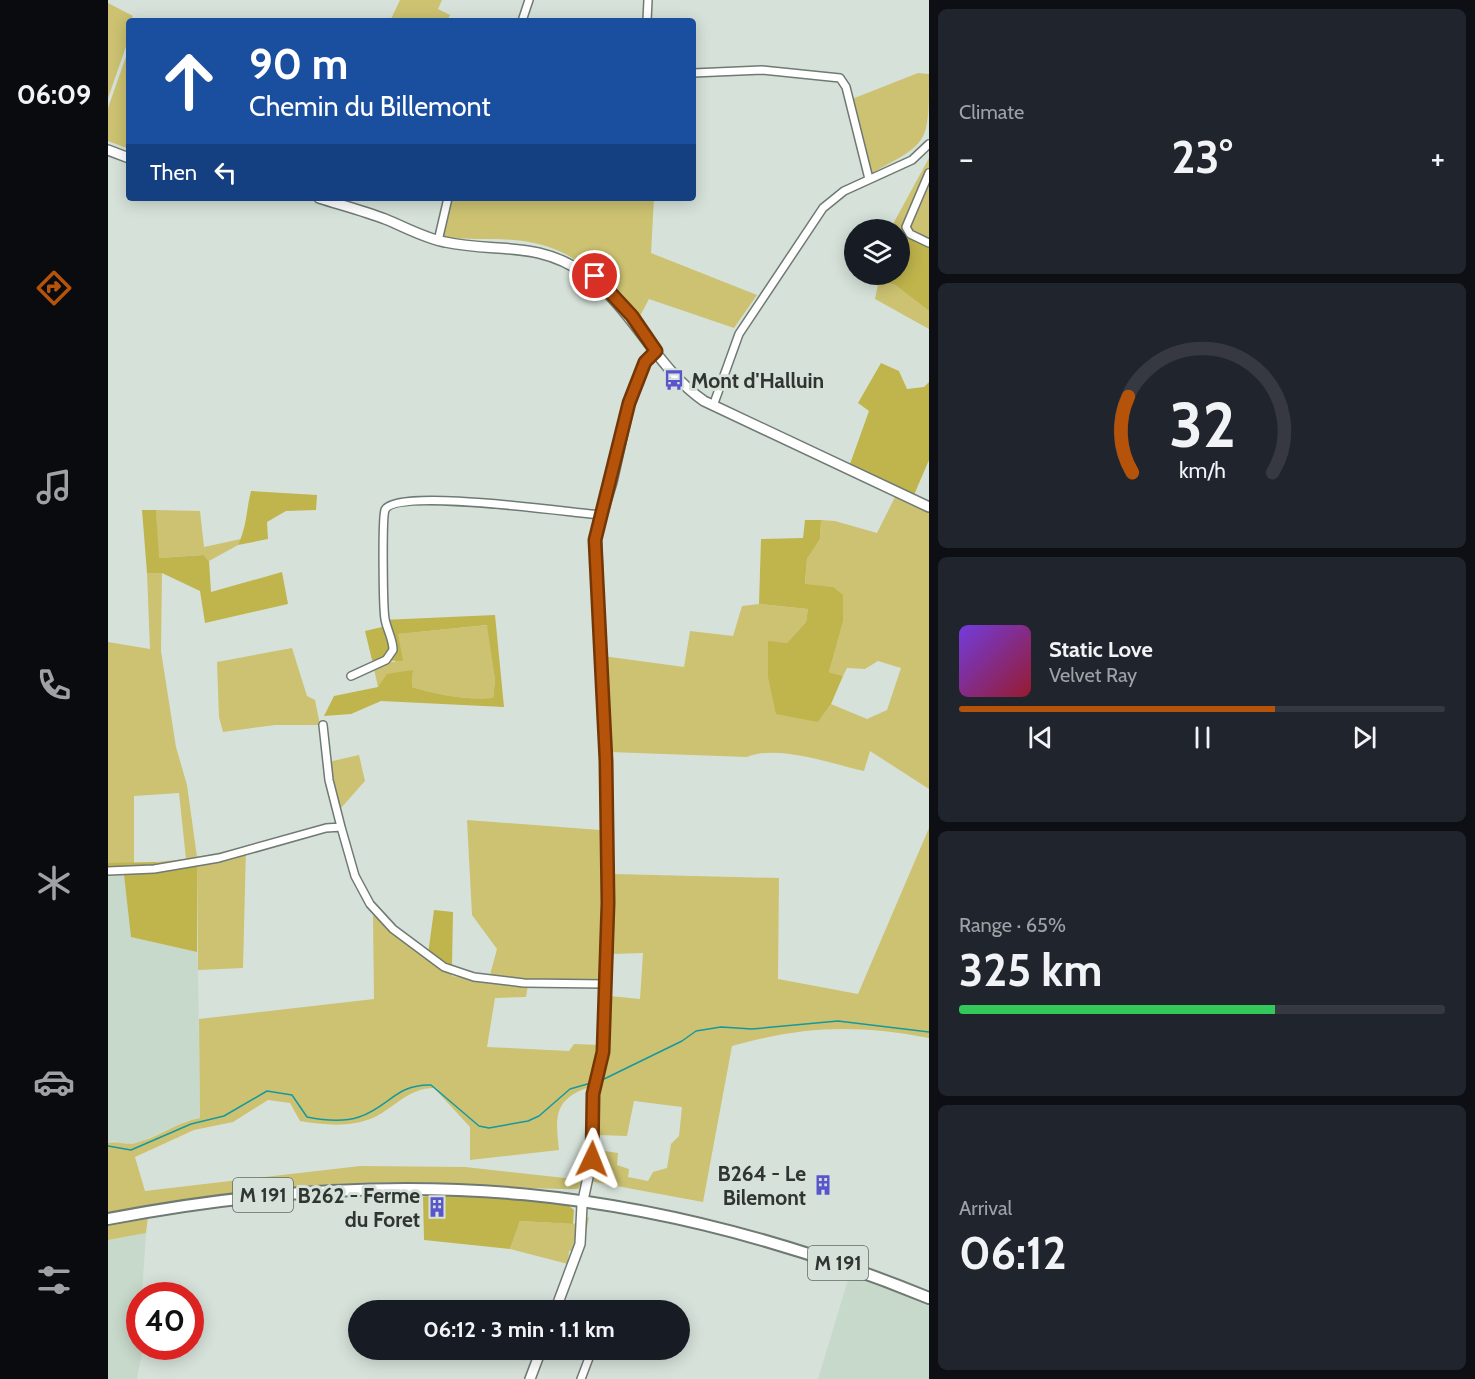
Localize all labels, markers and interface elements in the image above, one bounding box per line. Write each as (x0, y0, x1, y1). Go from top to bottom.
text: 90 m (249, 38, 348, 90)
icon: ahead (150, 42, 228, 120)
text: 06:09 (17, 78, 91, 111)
text: Chemin du Billemont (249, 90, 491, 123)
text: Climate (959, 100, 1024, 124)
text: 23° (1171, 130, 1233, 184)
text: − (959, 138, 974, 178)
text: + (1430, 138, 1445, 178)
icon: left (209, 156, 242, 189)
text: Then (150, 159, 197, 186)
map controls (844, 219, 910, 285)
button: layers (844, 219, 910, 285)
pin (569, 250, 620, 301)
icon: arrive (578, 259, 611, 292)
icon: directions (33, 267, 75, 309)
bus stop icon: Mont d'Halluin (662, 368, 686, 392)
place label: Mont d'Halluin (691, 368, 824, 393)
text: 32 (1169, 387, 1235, 463)
text: km/h (1179, 457, 1225, 483)
icon: music (33, 466, 75, 508)
text: Static Love (1049, 636, 1153, 663)
text: Velvet Ray (1049, 663, 1137, 687)
icon: phone (33, 664, 75, 706)
icon: previous (1024, 721, 1057, 754)
icon: pause (1186, 721, 1219, 754)
icon: next (1348, 721, 1381, 754)
icon: climate (33, 862, 75, 904)
text: Range · 65% (959, 913, 1066, 937)
text: 325 km (959, 943, 1102, 997)
icon: car (33, 1061, 75, 1103)
position arrow (560, 1127, 624, 1191)
place label: B264 - Le Bilemont (717, 1161, 806, 1210)
building icon: B264 - Le Bilemont (811, 1173, 835, 1197)
road number: M 191 (233, 1178, 293, 1212)
place label: B262 - Ferme du Foret (298, 1183, 420, 1232)
building icon: B262 - Ferme du Foret (425, 1195, 449, 1219)
text: Arrival (959, 1196, 1012, 1220)
text: 06:12 (959, 1226, 1066, 1280)
road number: M 191 (808, 1246, 868, 1280)
icon: filters (33, 1259, 75, 1301)
speed limit sign: 40 (126, 1282, 204, 1360)
text: 06:12 · 3 min · 1.1 km (423, 1316, 615, 1343)

